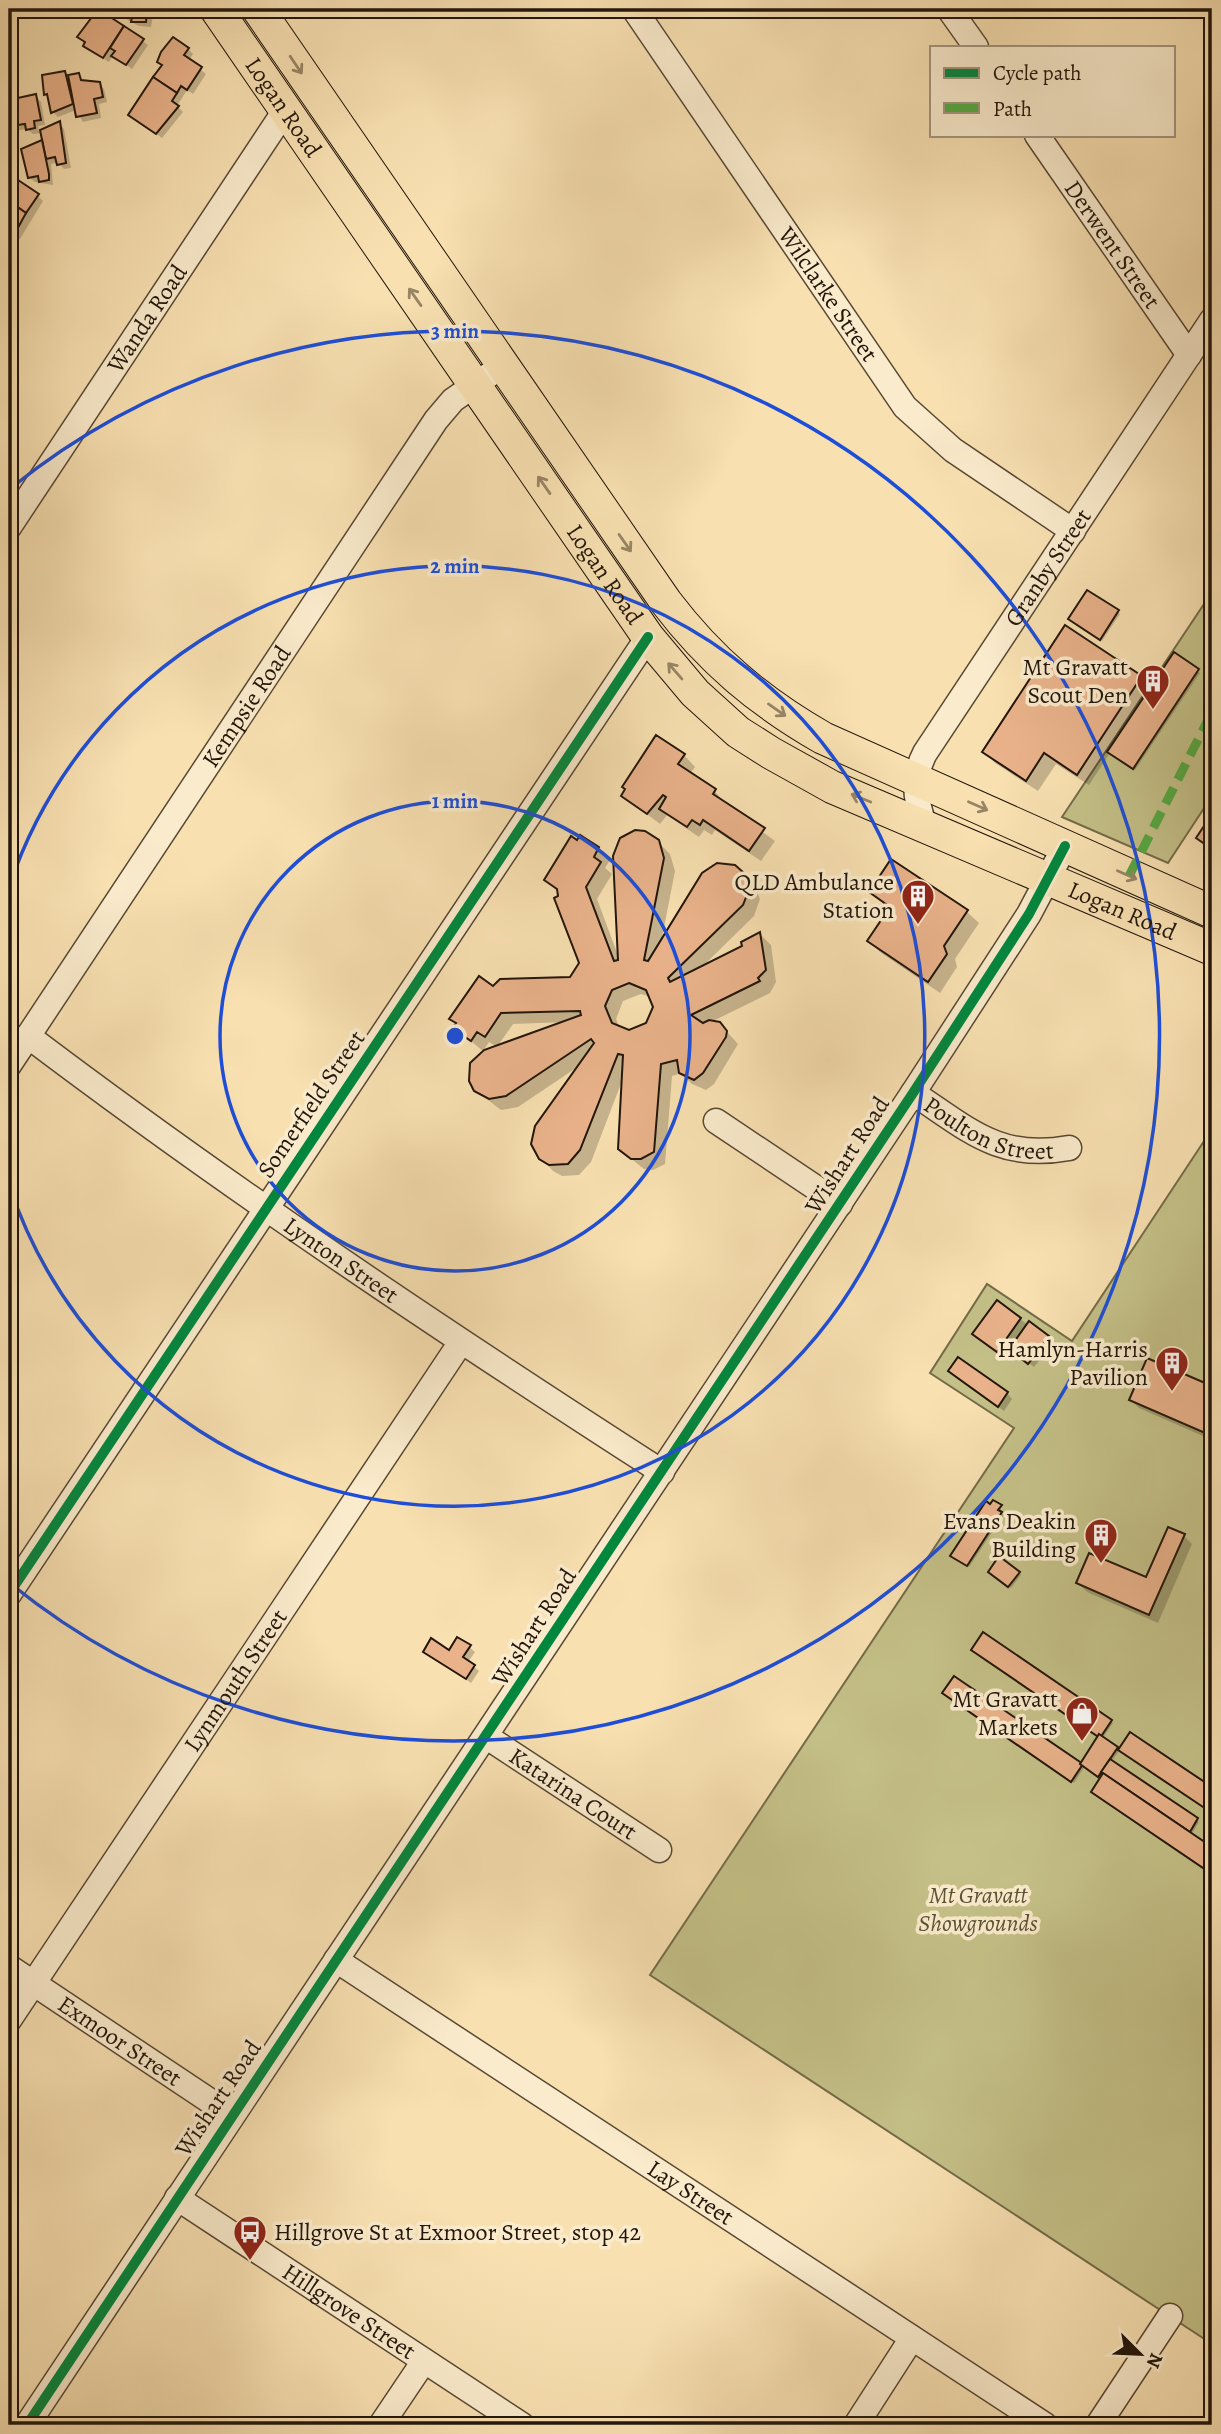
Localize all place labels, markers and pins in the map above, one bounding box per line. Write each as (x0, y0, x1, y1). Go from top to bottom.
place label: Mt Gravatt Scout Den (1022, 651, 1128, 711)
building icon: Mt Gravatt Scout Den (1134, 662, 1172, 711)
place label: QLD Ambulance Station (735, 866, 894, 926)
building icon: QLD Ambulance Station (899, 877, 937, 926)
centre of rings (443, 1024, 467, 1048)
place label: Hamlyn-Harris Pavilion (998, 1333, 1148, 1393)
building icon: Hamlyn-Harris Pavilion (1153, 1344, 1191, 1393)
place label: Evans Deakin Building (943, 1505, 1076, 1565)
building icon: Evans Deakin Building (1082, 1516, 1120, 1565)
place label: Mt Gravatt Markets (952, 1683, 1058, 1743)
shop icon: Mt Gravatt Markets (1063, 1694, 1101, 1743)
bus stop icon: Hillgrove St at Exmoor Street, stop 42 (231, 2213, 269, 2262)
place label: Hillgrove St at Exmoor Street, stop 42 (274, 2216, 641, 2248)

